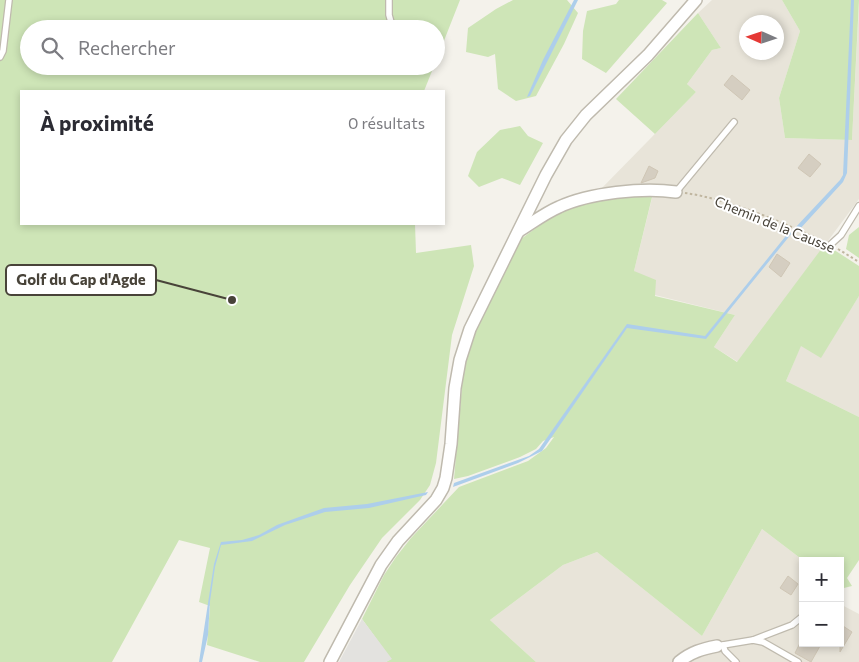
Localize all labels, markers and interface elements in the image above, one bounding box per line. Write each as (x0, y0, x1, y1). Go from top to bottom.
north arrow (739, 15, 784, 60)
search box (20, 20, 445, 75)
icon: search (38, 34, 66, 62)
text: Rechercher (78, 36, 176, 59)
text: À proximité (40, 110, 154, 135)
text: 0 résultats (348, 113, 425, 132)
street label: Chemin de la Causse (712, 192, 838, 256)
callout: Golf du Cap d'Agde (6, 265, 156, 295)
text: Golf du Cap d'Agde (16, 270, 146, 288)
map controls (799, 557, 844, 647)
button: + (799, 557, 844, 602)
button: − (799, 602, 844, 647)

